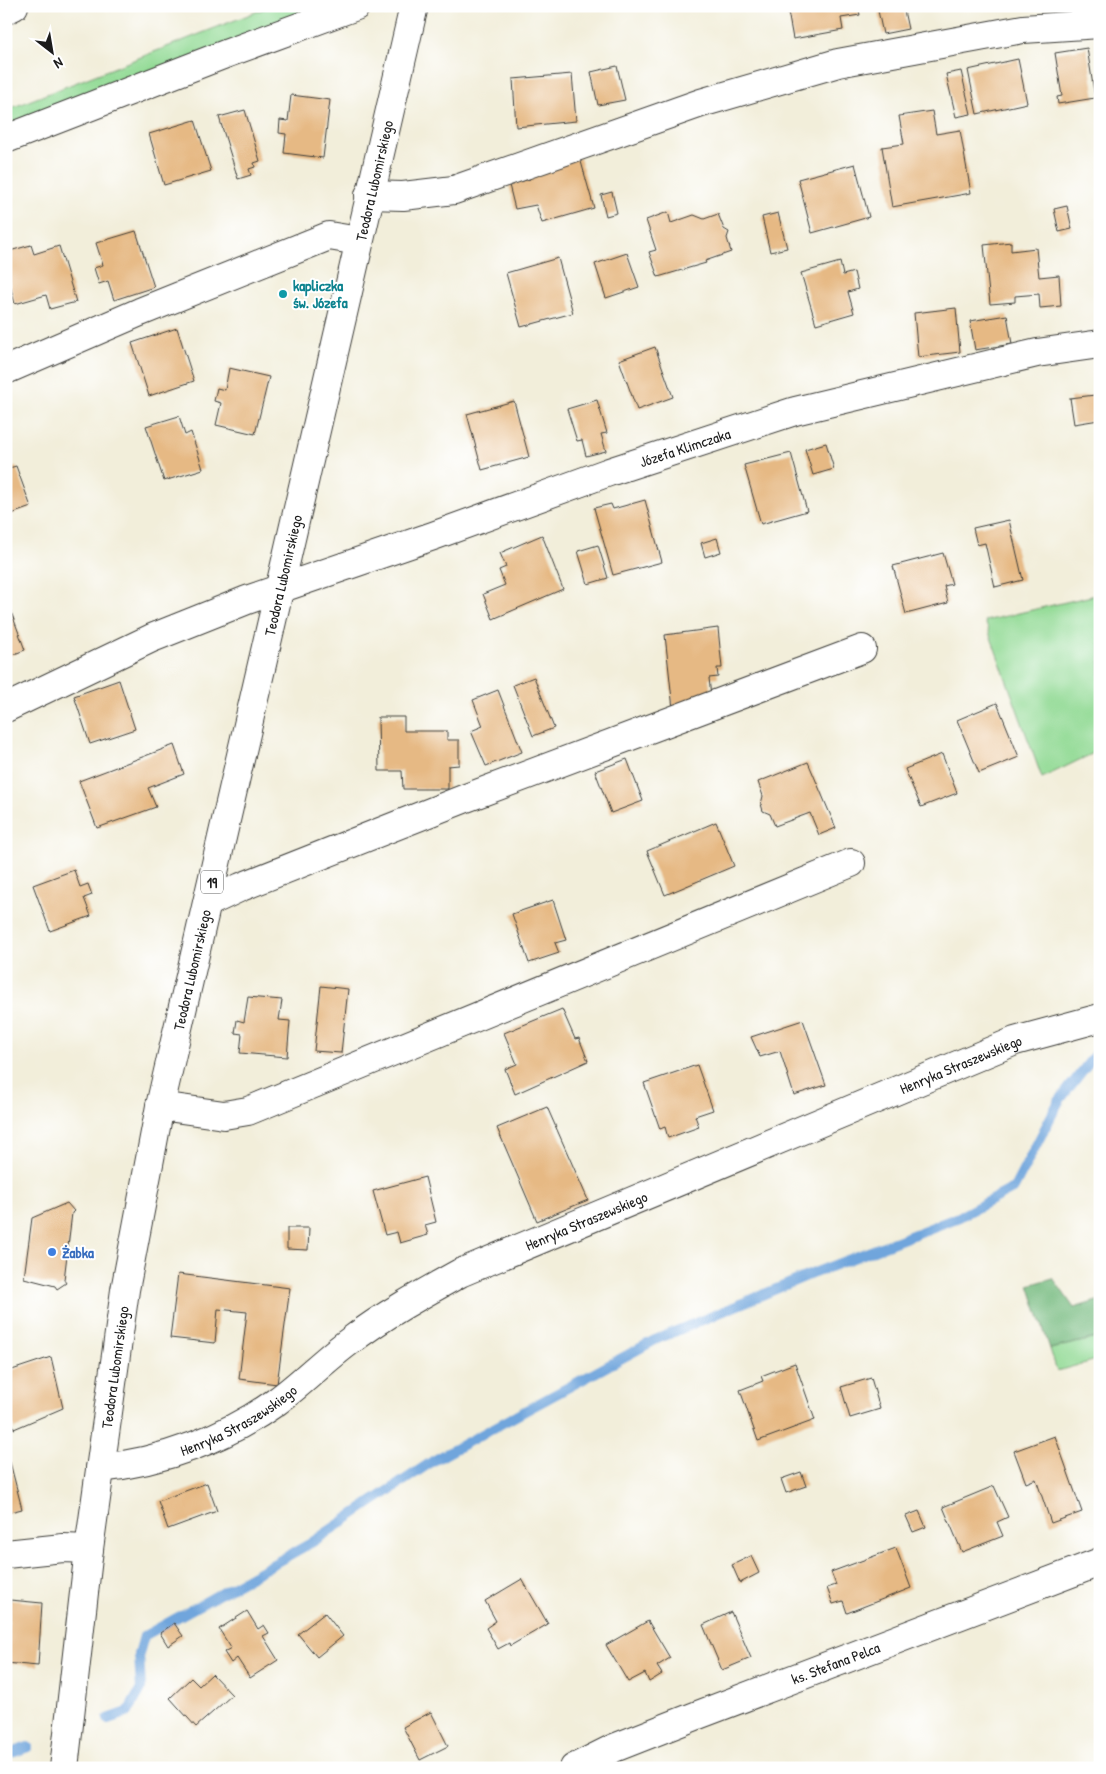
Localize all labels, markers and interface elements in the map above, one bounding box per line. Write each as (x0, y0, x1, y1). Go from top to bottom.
north arrow (28, 28, 78, 78)
text: N (50, 54, 67, 74)
street label: Teodora Lubomirskiego (350, 118, 398, 243)
place label: kapliczka św. Józefa (293, 275, 348, 313)
marker: kapliczka św. Józefa (277, 288, 289, 300)
street label: Józefa Klimczaka (637, 422, 733, 472)
street label: Teodora Lubomirskiego (258, 513, 307, 638)
road number: 19 (201, 870, 223, 894)
street label: Teodora Lubomirskiego (167, 907, 216, 1032)
street label: Henryka Straszewskiego (896, 1029, 1024, 1099)
street label: Henryka Straszewskiego (522, 1185, 650, 1255)
place label: Żabka (62, 1242, 94, 1263)
marker: Żabka (46, 1246, 58, 1258)
street label: Teodora Lubomirskiego (95, 1305, 133, 1430)
street label: Henryka Straszewskiego (177, 1380, 301, 1460)
street label: ks. Stefana Pelca (788, 1636, 883, 1689)

